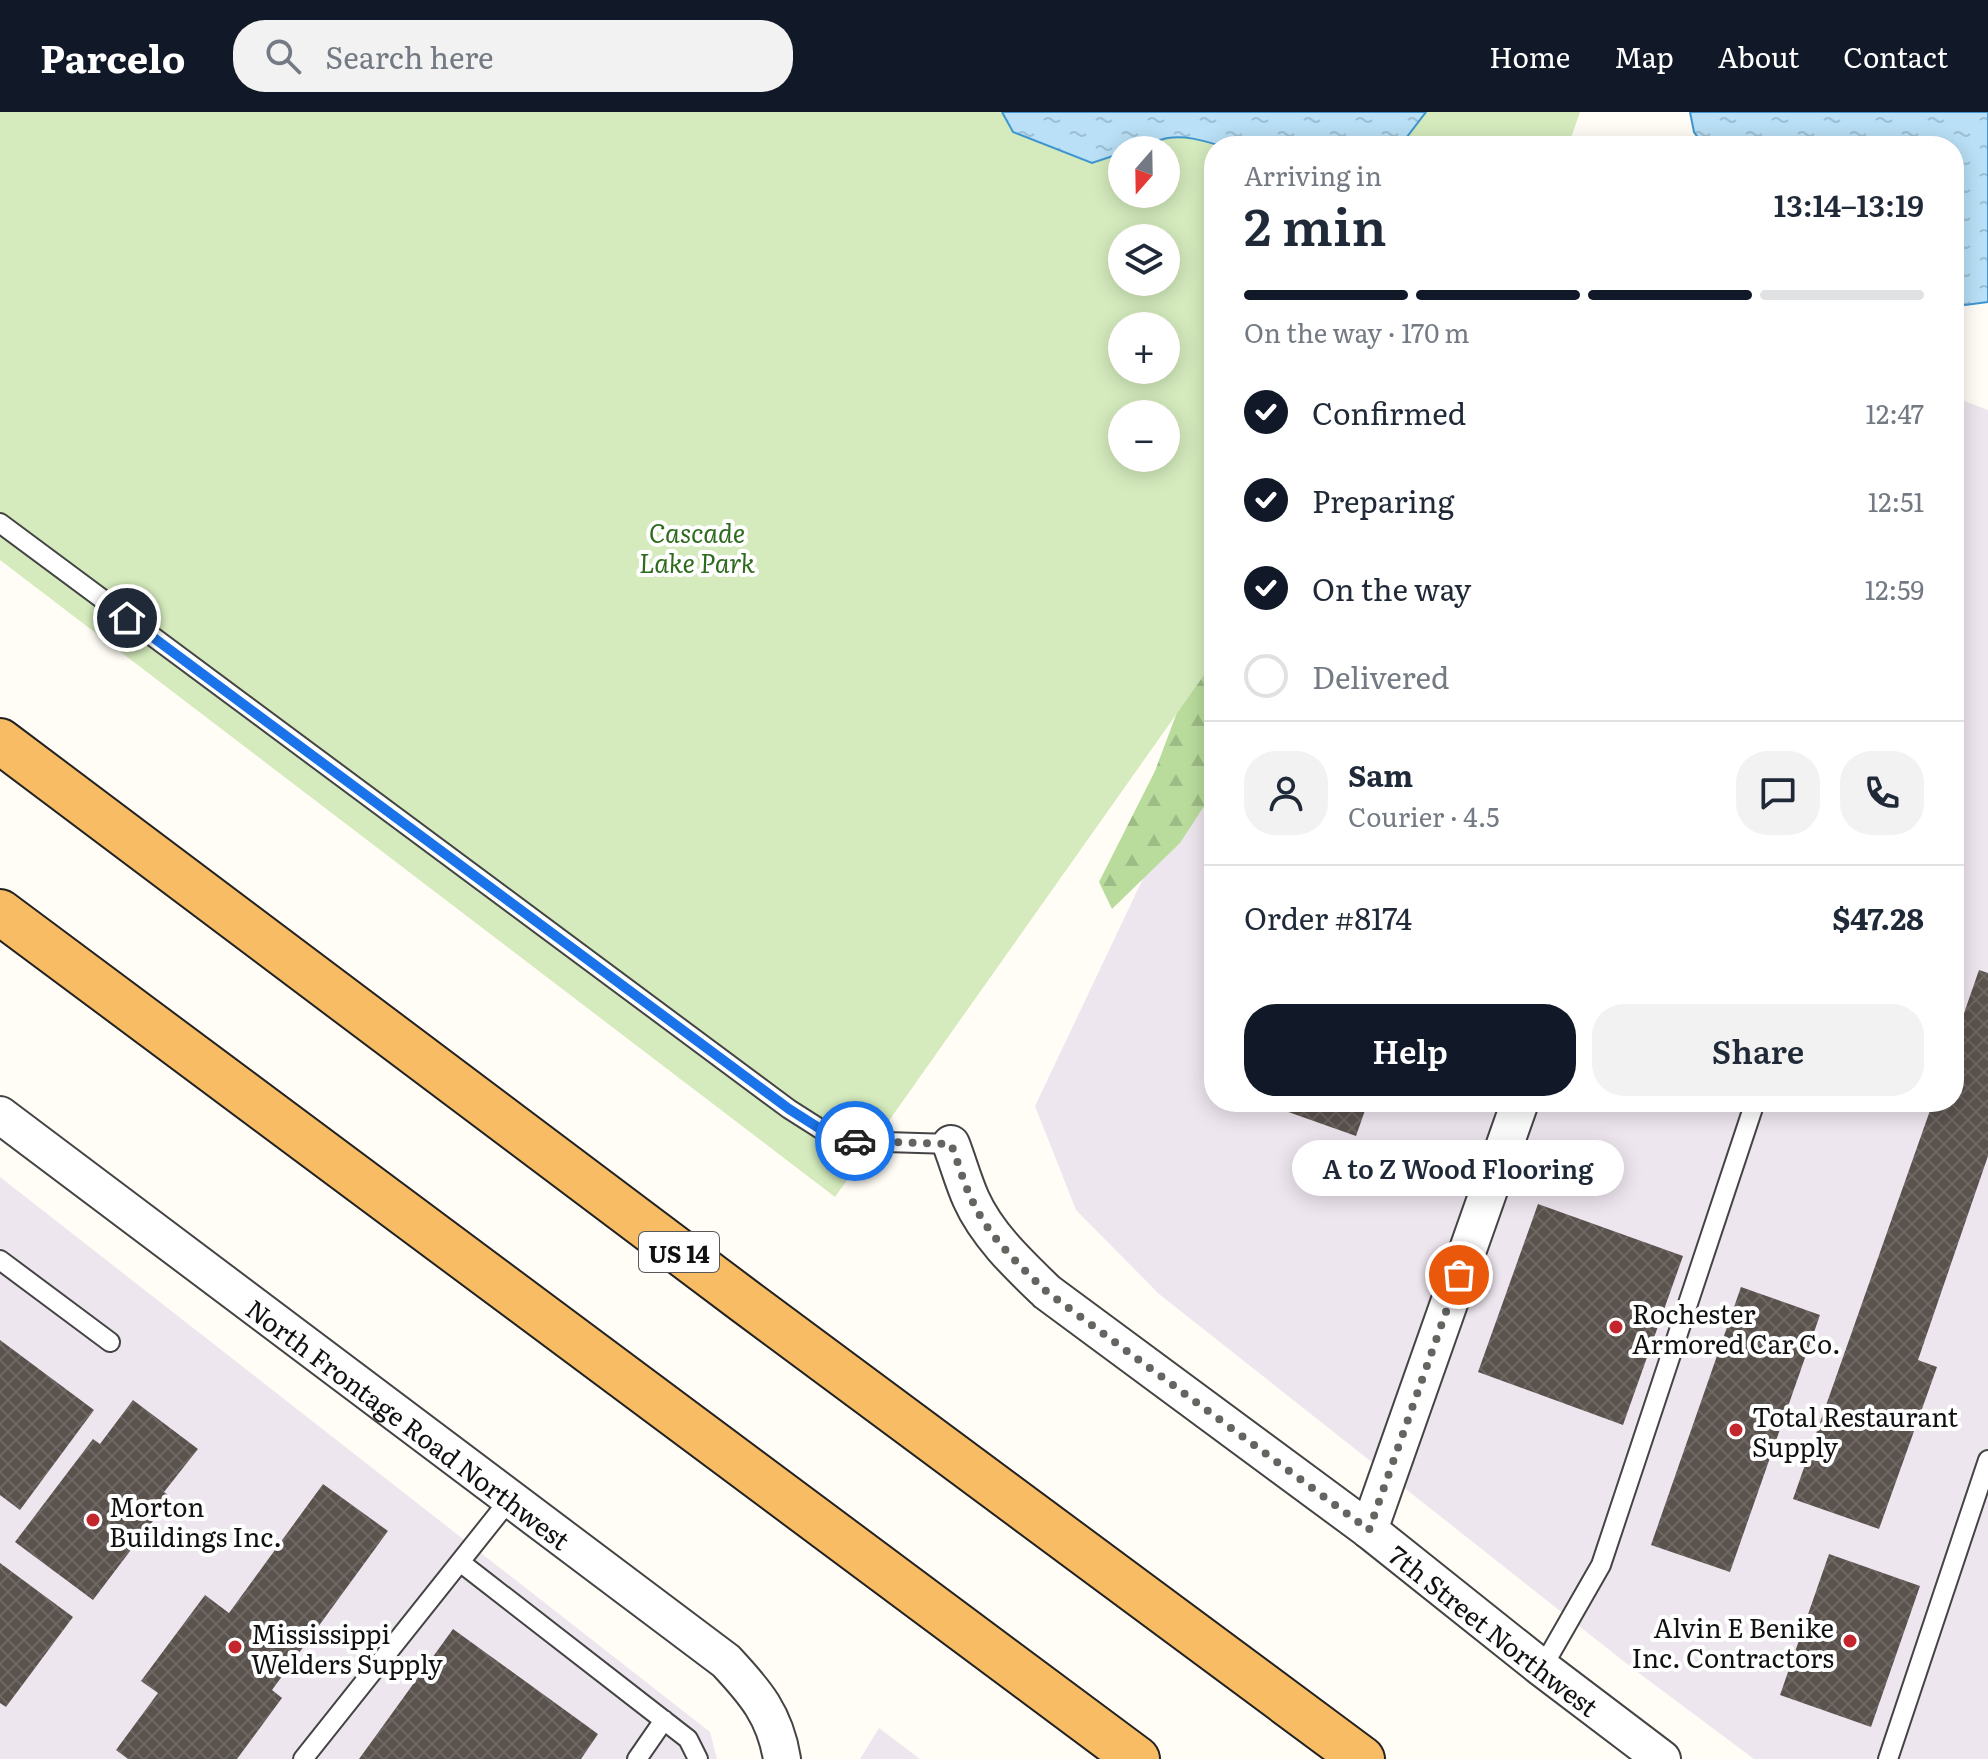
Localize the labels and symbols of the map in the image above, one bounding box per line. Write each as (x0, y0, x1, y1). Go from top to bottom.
north arrow (1108, 136, 1180, 208)
park label: Cascade Lake Park (639, 512, 756, 581)
pin (93, 584, 161, 652)
courier (815, 1101, 895, 1181)
callout: A to Z Wood Flooring (1293, 1139, 1625, 1195)
road number: US 14 (639, 1232, 719, 1272)
pin (1425, 1241, 1493, 1309)
street label: North Frontage Road Northwest (239, 1288, 580, 1558)
place label: Rochester Armored Car Co. (1632, 1293, 1841, 1362)
marker: Rochester Armored Car Co. (1607, 1318, 1625, 1336)
place label: Total Restaurant Supply (1752, 1396, 1959, 1465)
marker: Total Restaurant Supply (1727, 1421, 1745, 1439)
place label: Morton Buildings Inc. (109, 1486, 282, 1555)
marker: Morton Buildings Inc. (84, 1511, 102, 1529)
street label: 7th Street Northwest (1381, 1534, 1608, 1725)
place label: Alvin E Benike Inc. Contractors (1631, 1607, 1834, 1676)
place label: Mississippi Welders Supply (251, 1613, 443, 1682)
marker: Alvin E Benike Inc. Contractors (1841, 1632, 1859, 1650)
marker: Mississippi Welders Supply (226, 1638, 244, 1656)

